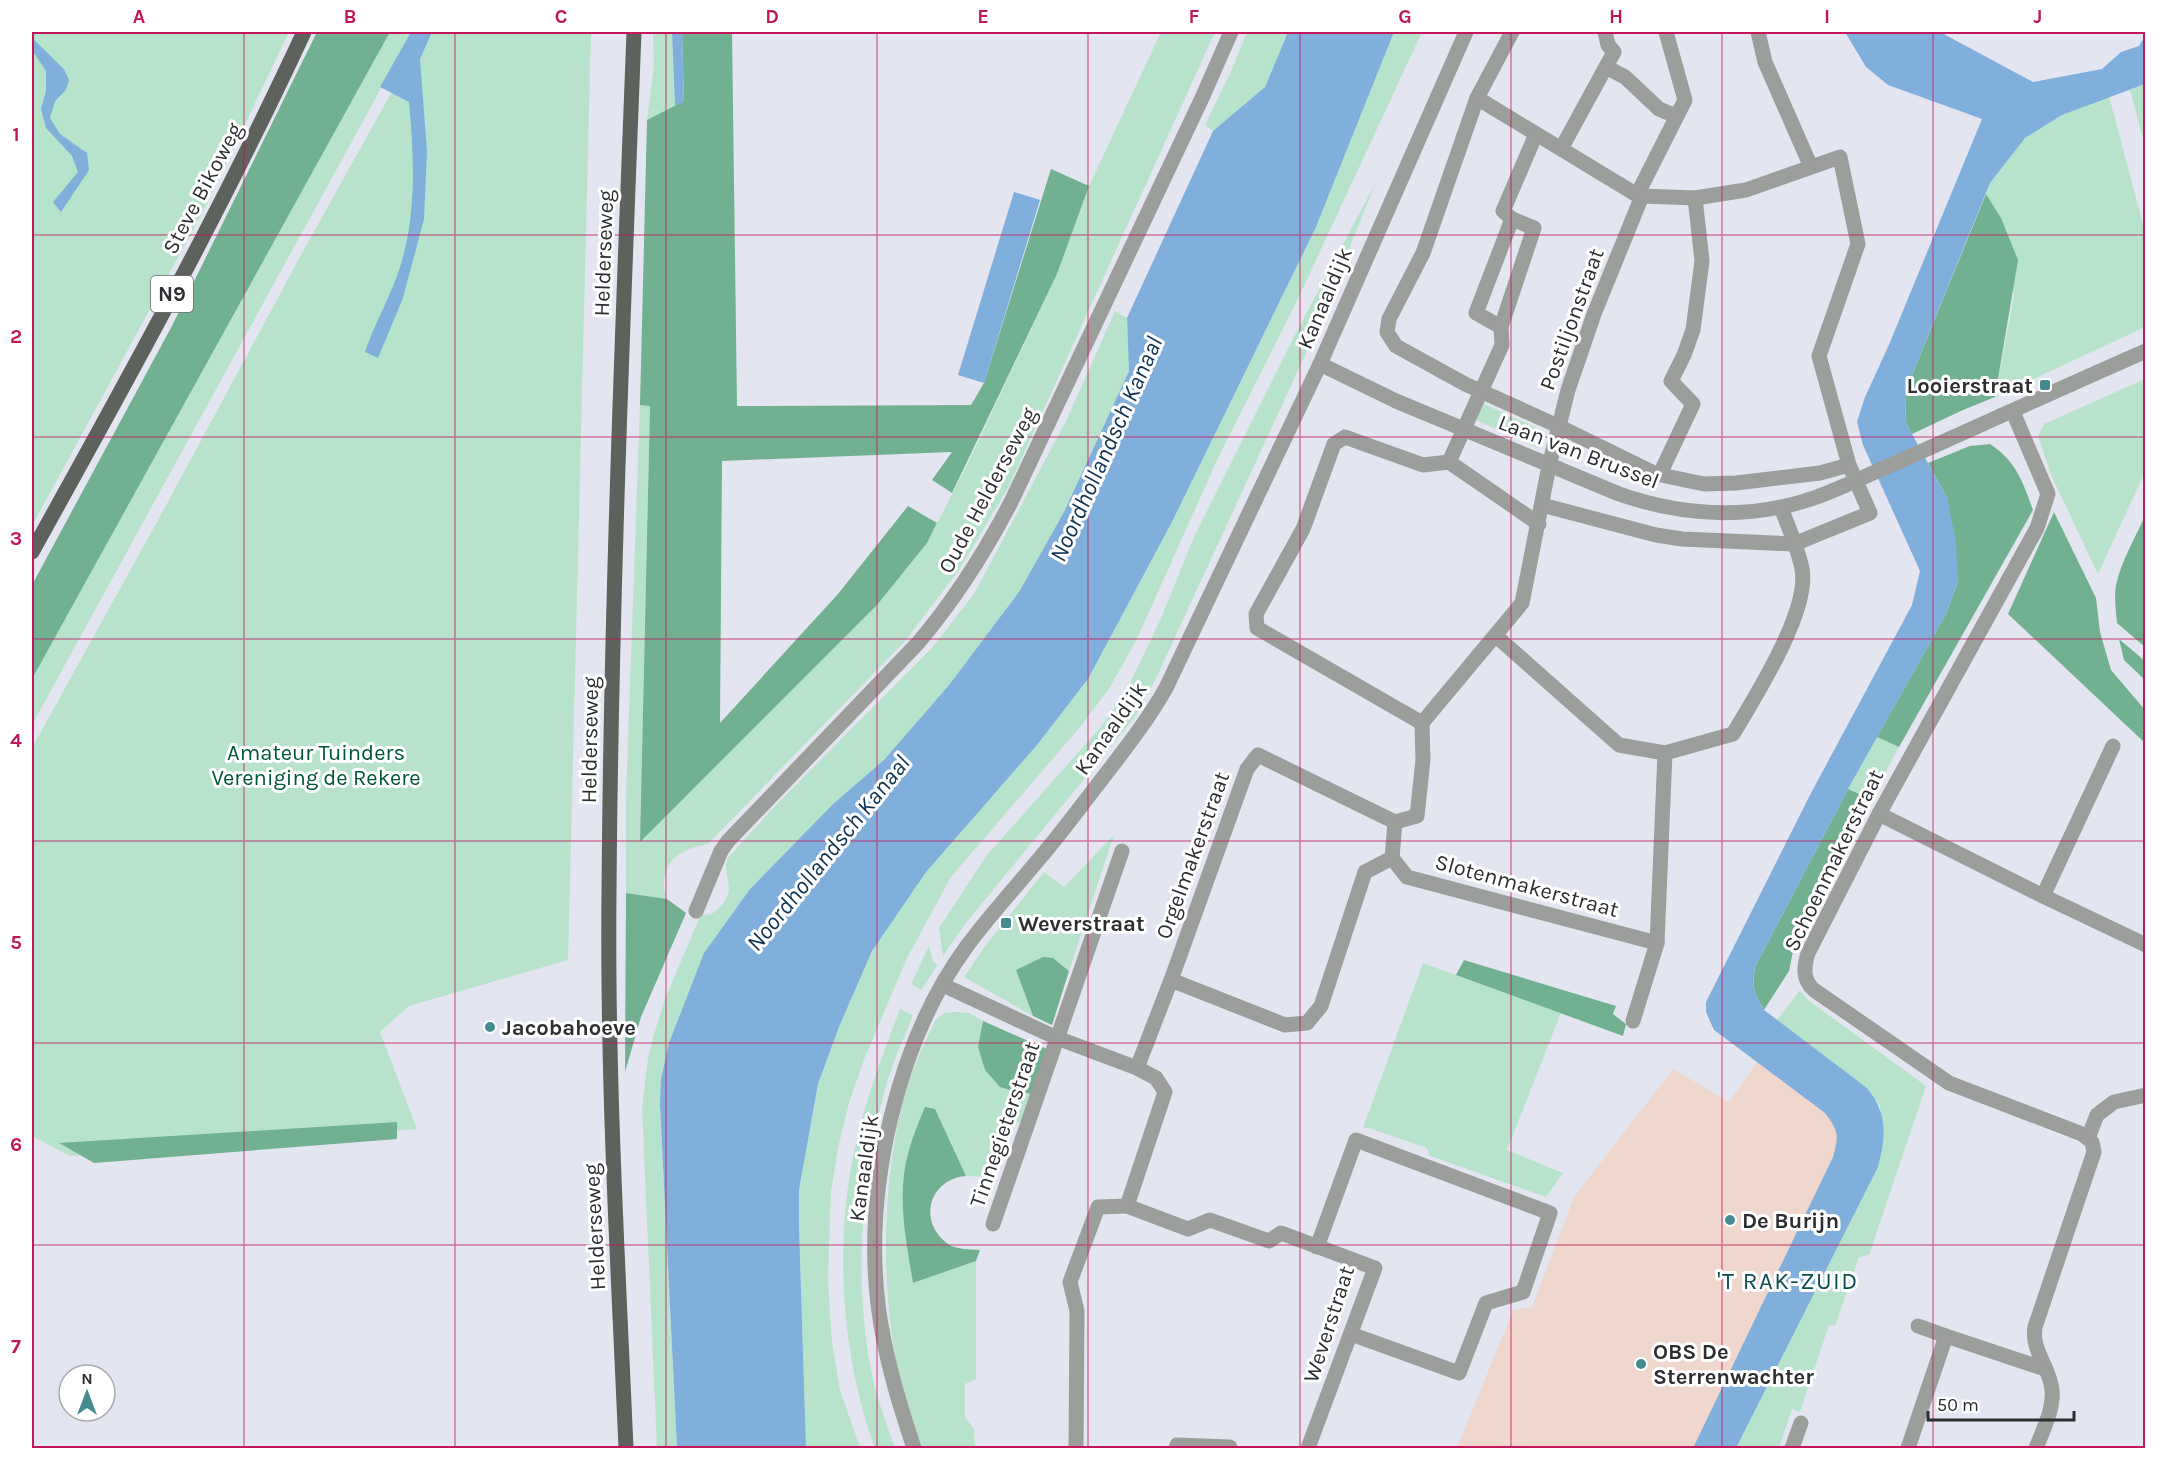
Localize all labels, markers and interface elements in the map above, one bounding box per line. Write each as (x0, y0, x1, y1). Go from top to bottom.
text: A (133, 5, 146, 28)
text: B (344, 5, 356, 28)
text: C (555, 5, 567, 28)
text: D (765, 5, 779, 28)
text: E (977, 5, 989, 28)
text: F (1189, 5, 1200, 28)
text: G (1398, 5, 1412, 28)
text: H (1609, 5, 1623, 28)
text: I (1824, 5, 1830, 28)
text: J (2034, 5, 2042, 28)
street label: Steve Bikoweg (157, 118, 249, 258)
text: 1 (12, 123, 20, 146)
street label: Helderseweg (589, 189, 619, 317)
street label: Kanaaldijk (1292, 244, 1358, 353)
street label: Postiljonstraat (1534, 245, 1610, 394)
road number: N9 (151, 276, 193, 312)
text: 2 (10, 325, 22, 348)
water label: Noordhollandsch Kanaal (1044, 332, 1168, 566)
place label: Looierstraat (1906, 373, 2033, 399)
marker: Looierstraat (2038, 378, 2052, 392)
street label: Oude Helderseweg (933, 403, 1043, 578)
street label: Laan van Brussel (1495, 409, 1663, 495)
text: 3 (10, 527, 22, 550)
street label: Helderseweg (576, 676, 604, 804)
street label: Kanaaldijk (1069, 677, 1152, 780)
text: 4 (10, 729, 22, 752)
park label: Amateur Tuinders Vereniging de Rekere (211, 740, 421, 791)
water label: Noordhollandsch Kanaal (740, 750, 916, 956)
street label: Schoenmakerstraat (1779, 765, 1889, 956)
street label: Orgelmakerstraat (1151, 768, 1235, 943)
street label: Slotenmakerstraat (1432, 849, 1621, 923)
place label: Weverstraat (1018, 911, 1145, 937)
marker: Weverstraat (999, 916, 1013, 930)
text: 5 (10, 931, 22, 954)
place label: Jacobahoeve (502, 1015, 636, 1041)
marker: Jacobahoeve (483, 1020, 497, 1034)
street label: Tinnegieterstraat (964, 1038, 1045, 1211)
street label: Kanaaldijk (844, 1113, 884, 1223)
text: 6 (10, 1133, 22, 1156)
street label: Helderseweg (579, 1162, 611, 1291)
place label: De Burijn (1742, 1208, 1839, 1234)
marker: De Burijn (1723, 1213, 1737, 1227)
street label: Weverstraat (1298, 1263, 1360, 1386)
district label: 'T RAK-ZUID (1717, 1267, 1859, 1295)
text: 7 (11, 1335, 21, 1358)
place label: OBS De Sterrenwachter (1653, 1339, 1814, 1390)
marker: OBS De Sterrenwachter (1634, 1357, 1648, 1371)
north arrow (57, 1363, 117, 1423)
text: N (81, 1369, 93, 1388)
scale bar (1928, 1384, 2074, 1422)
text: 50 m (1937, 1394, 1979, 1416)

